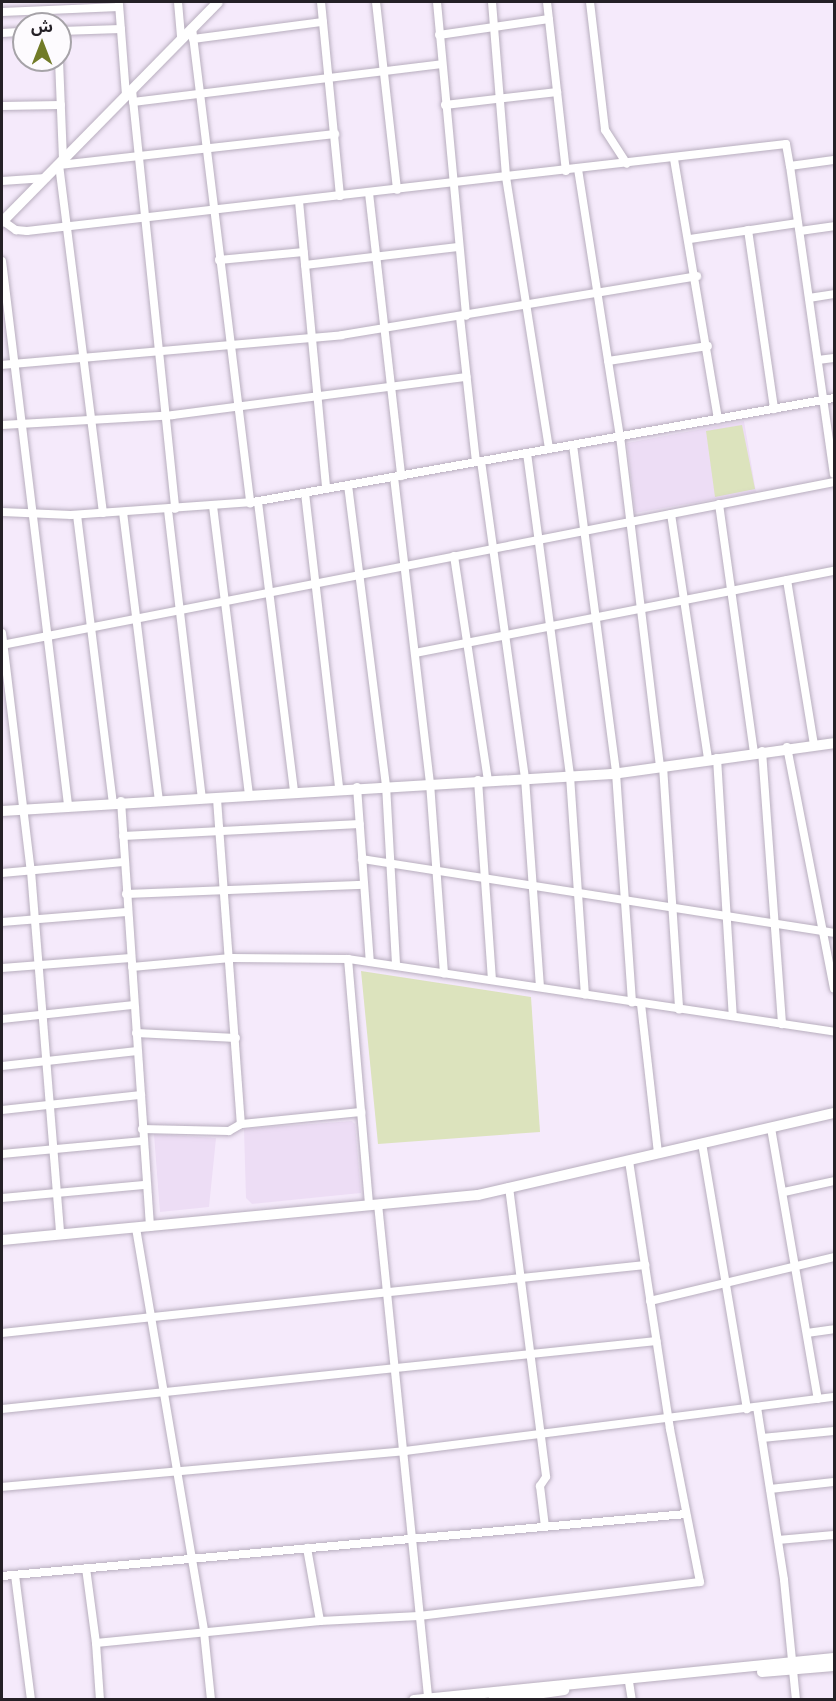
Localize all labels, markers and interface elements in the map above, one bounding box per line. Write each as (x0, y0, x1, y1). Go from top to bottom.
north arrow (12, 12, 72, 72)
text: ش (31, 16, 53, 35)

